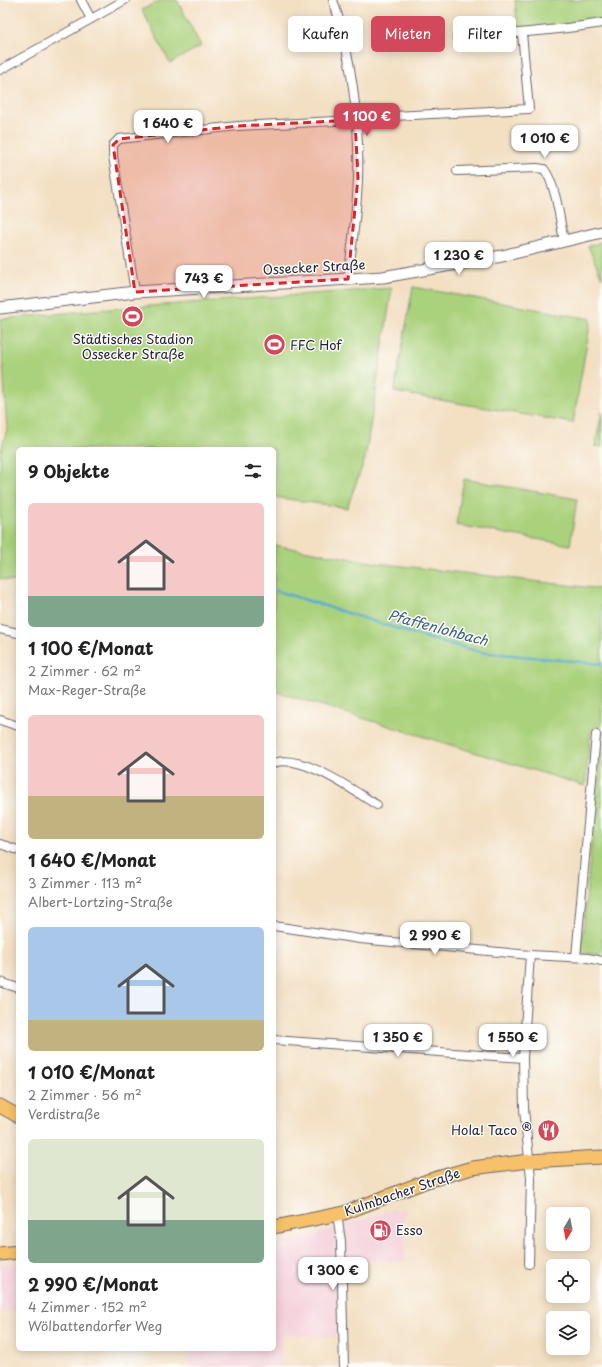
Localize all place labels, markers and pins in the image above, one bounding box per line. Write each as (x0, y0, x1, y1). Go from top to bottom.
pin: 1 100 € (330, 103, 404, 137)
pin: 1 640 € (131, 110, 205, 144)
pin: 1 010 € (508, 125, 582, 159)
pin: 1 230 € (422, 242, 496, 276)
pin: 743 € (176, 265, 232, 299)
sports icon: Städtisches Stadion Ossecker Straße (120, 304, 146, 330)
place label: Städtisches Stadion Ossecker Straße (73, 329, 193, 363)
sports icon: FFC Hof (262, 332, 288, 358)
place label: FFC Hof (290, 335, 342, 354)
pin: 2 990 € (398, 922, 472, 956)
pin: 1 350 € (361, 1024, 435, 1058)
pin: 1 550 € (476, 1024, 550, 1058)
restaurant icon: Hola! Taco ® (535, 1117, 561, 1143)
place label: Hola! Taco ® (451, 1120, 532, 1139)
fuel station icon: Esso (368, 1217, 394, 1243)
place label: Esso (396, 1220, 423, 1239)
pin: 1 300 € (296, 1257, 370, 1291)

